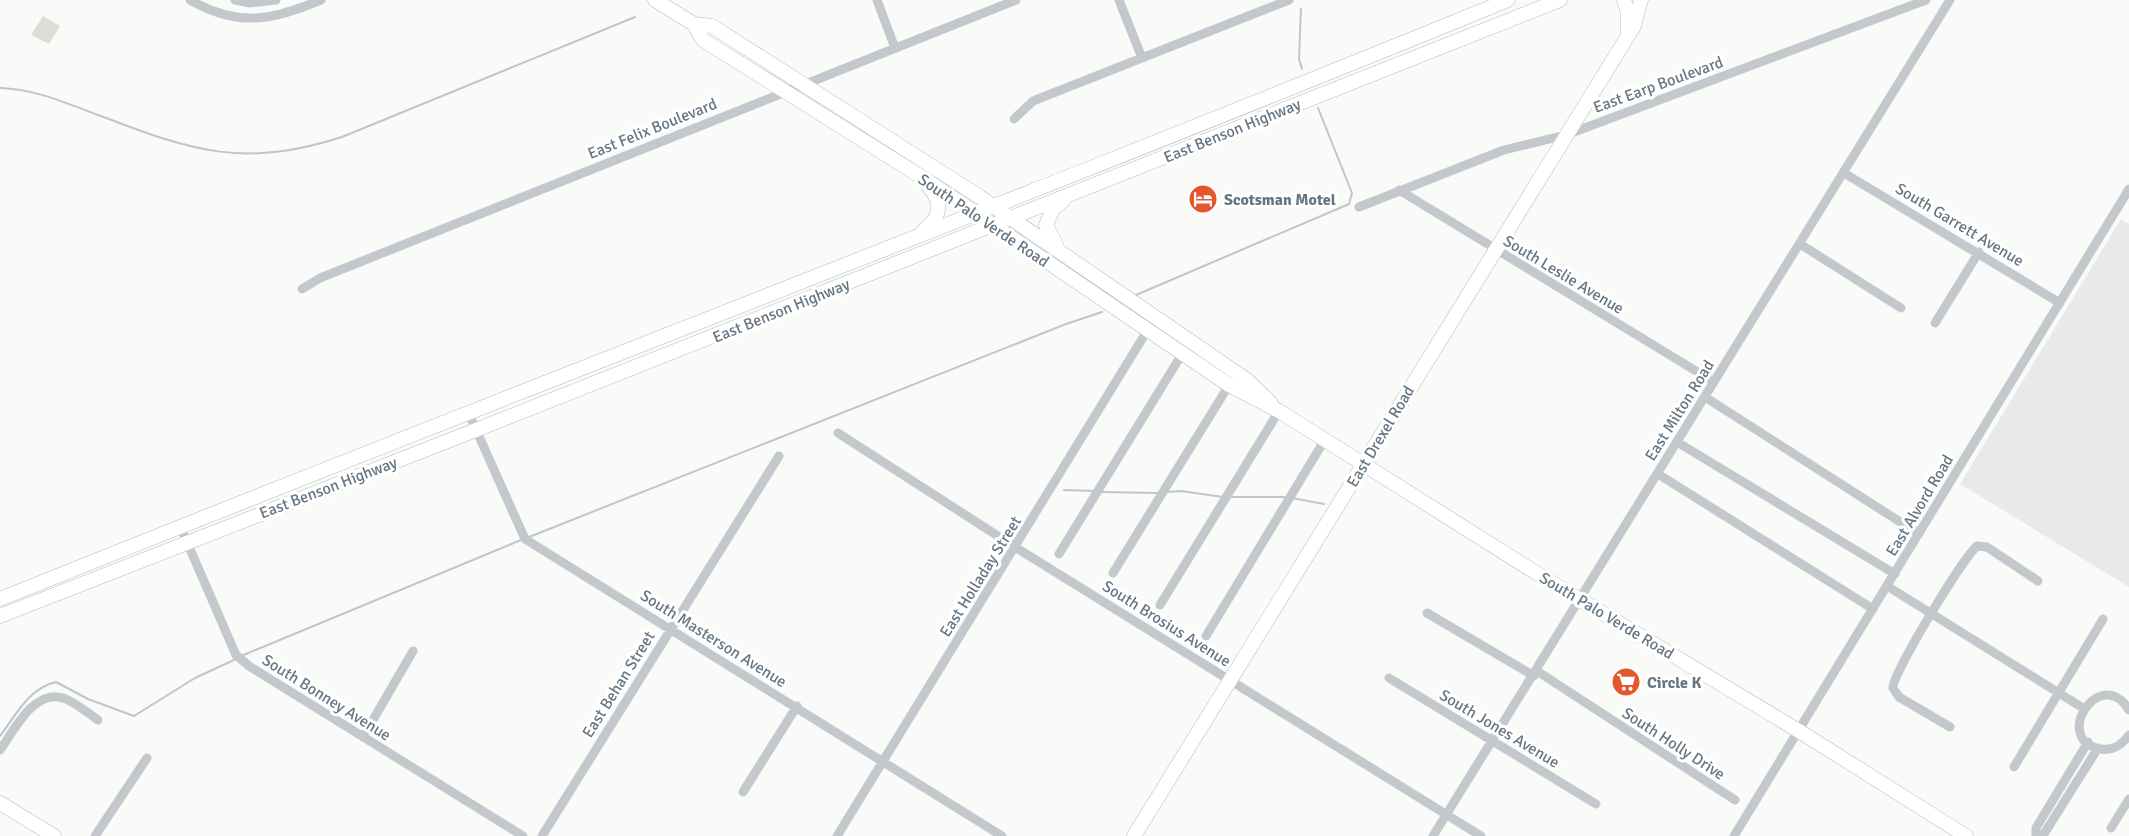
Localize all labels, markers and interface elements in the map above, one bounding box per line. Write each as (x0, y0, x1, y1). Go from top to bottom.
street label: East Earp Boulevard (1591, 52, 1726, 118)
street label: East Felix Boulevard (585, 94, 720, 164)
street label: East Benson Highway (1161, 94, 1304, 168)
street label: South Palo Verde Road (914, 170, 1053, 272)
street label: South Garrett Avenue (1892, 179, 2027, 271)
hotel icon: Scotsman Motel (1187, 183, 1219, 215)
place label: Scotsman Motel (1224, 190, 1336, 210)
street label: South Leslie Avenue (1499, 231, 1627, 319)
street label: East Benson Highway (710, 274, 853, 348)
street label: East Milton Road (1641, 356, 1719, 465)
street label: East Drexel Road (1343, 382, 1419, 491)
street label: East Alvord Road (1882, 451, 1958, 560)
street label: East Benson Highway (257, 452, 401, 523)
street label: East Holladay Street (936, 512, 1026, 641)
street label: South Palo Verde Road (1536, 568, 1677, 664)
street label: South Brosius Avenue (1098, 576, 1234, 671)
street label: South Masterson Avenue (637, 586, 790, 692)
street label: East Behan Street (578, 627, 660, 741)
street label: South Bonney Avenue (258, 650, 395, 746)
supermarket icon: Circle K (1610, 666, 1642, 698)
place label: Circle K (1647, 673, 1702, 693)
street label: South Jones Avenue (1436, 685, 1563, 773)
street label: South Holly Drive (1618, 703, 1729, 785)

